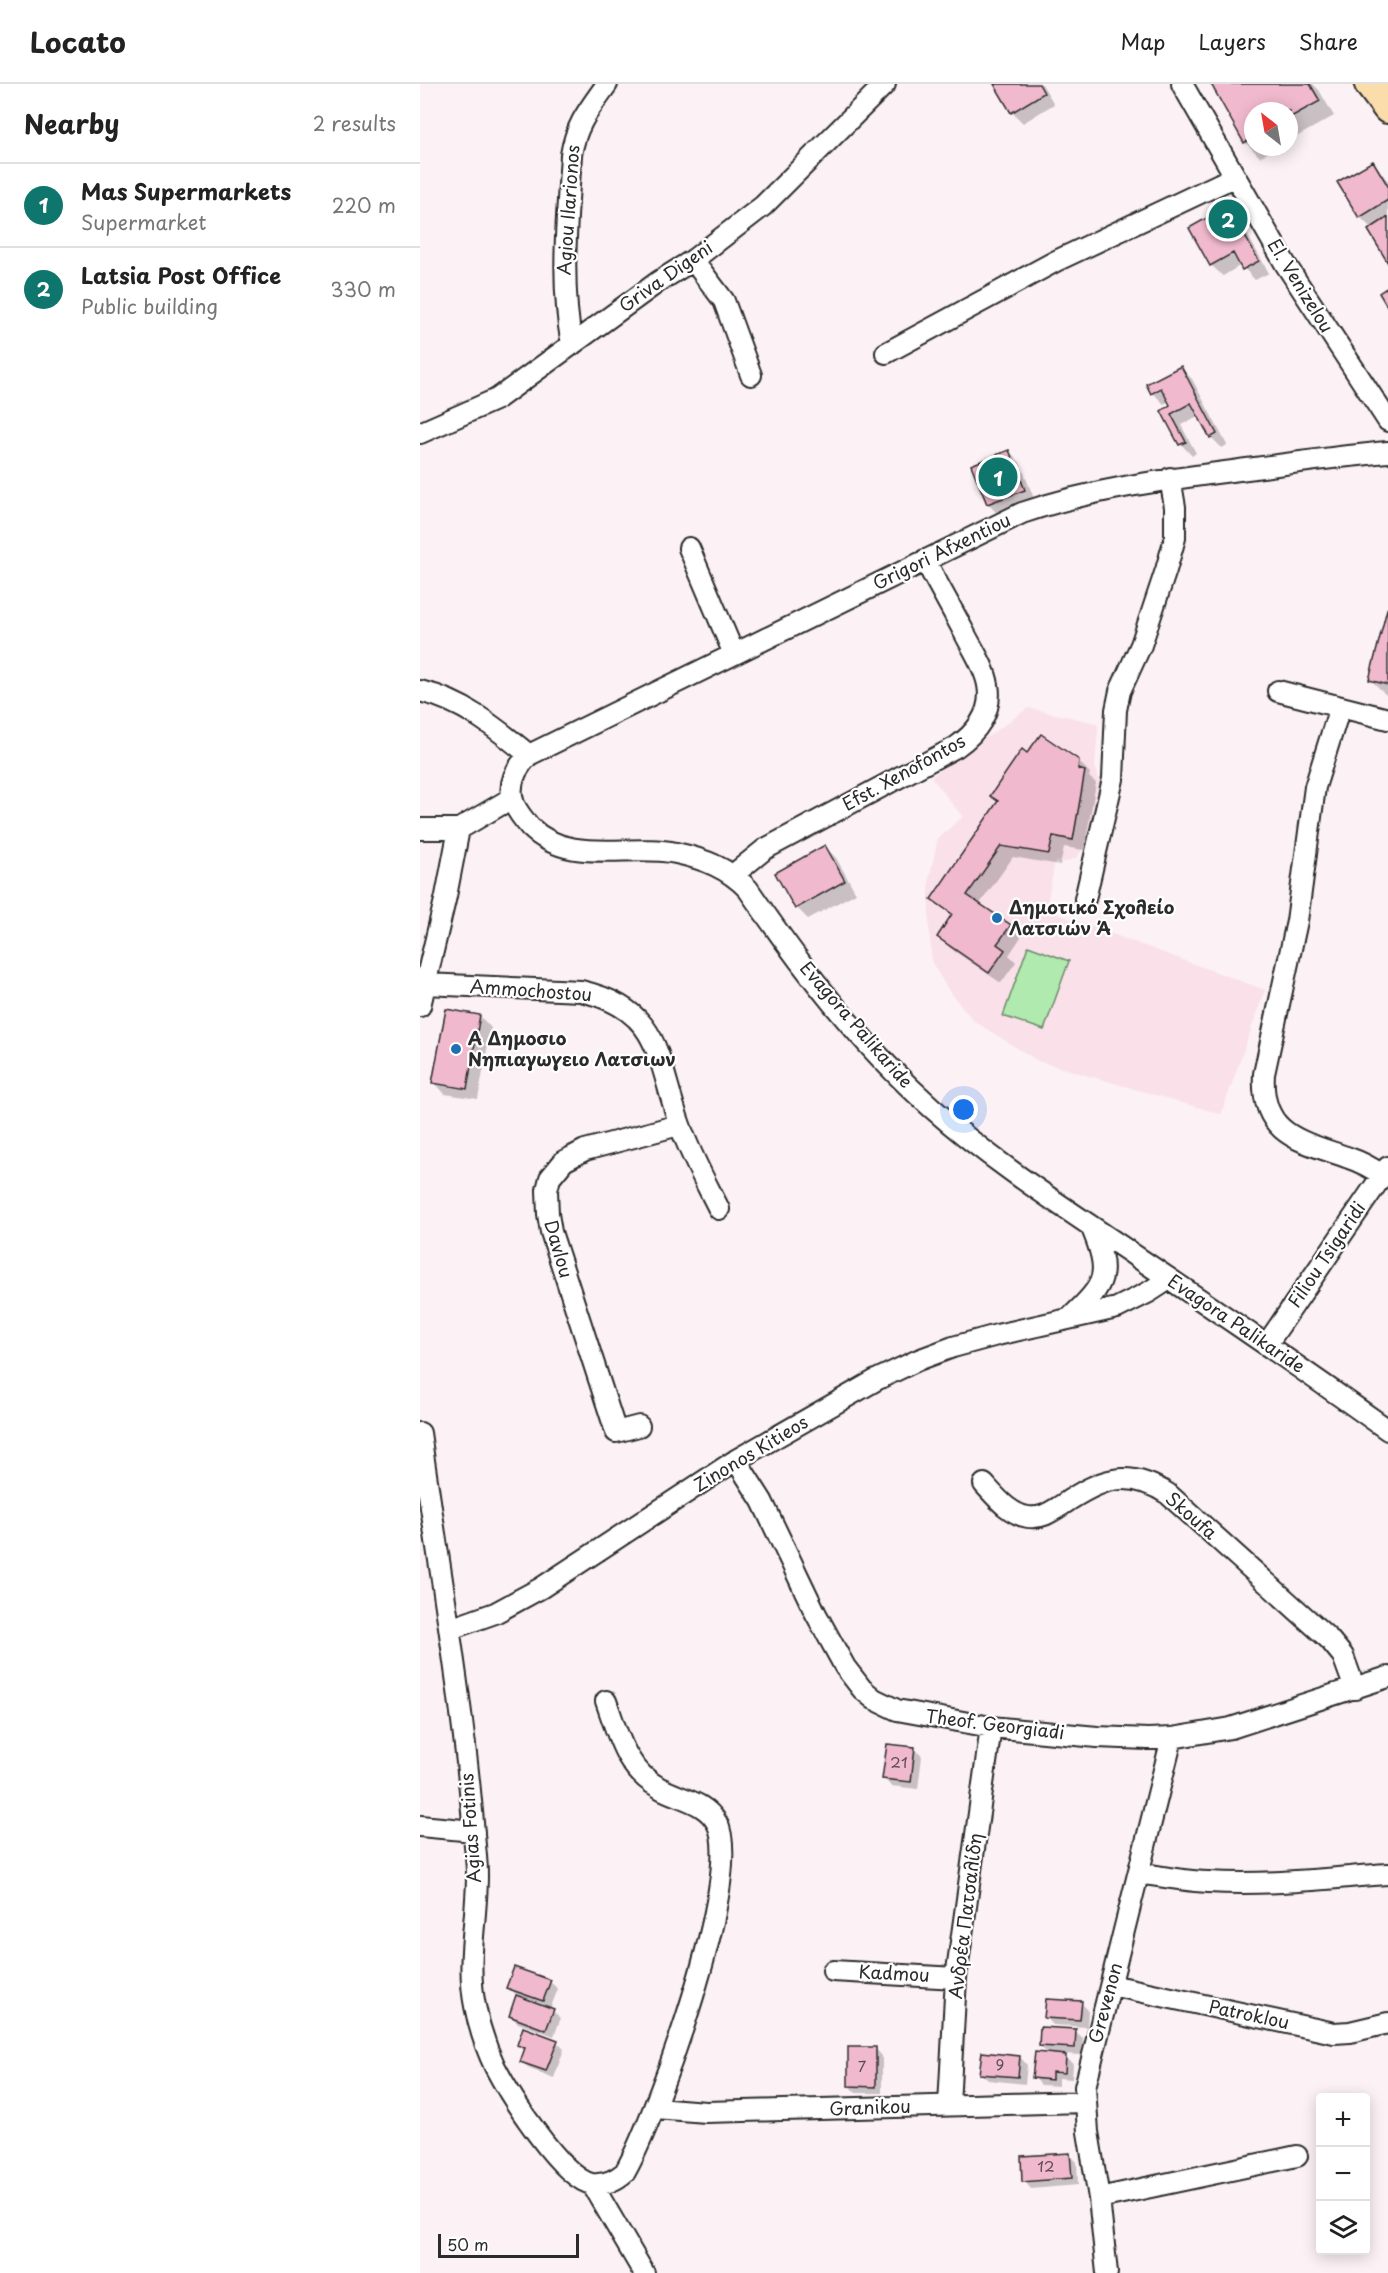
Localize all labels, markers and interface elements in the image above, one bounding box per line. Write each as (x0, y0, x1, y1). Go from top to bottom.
text: Locato (30, 20, 126, 63)
text: Map (1121, 25, 1165, 57)
text: Layers (1198, 25, 1266, 57)
text: Share (1299, 25, 1358, 57)
north arrow (1244, 102, 1298, 156)
text: Nearby (24, 104, 119, 143)
text: 2 results (313, 108, 396, 138)
street label: Agiou Ilarionos (549, 144, 586, 276)
text: Mas Supermarkets (81, 174, 291, 207)
text: 1 (39, 190, 48, 220)
text: 220 m (332, 190, 396, 220)
pin: 2 (1208, 196, 1248, 242)
text: Supermarket (81, 207, 207, 237)
street label: Griva Digeni (613, 233, 718, 318)
street label: El. Venizelou (1262, 233, 1341, 338)
text: Latsia Post Office (81, 258, 281, 291)
text: 2 (36, 274, 51, 304)
text: 330 m (330, 274, 396, 304)
text: Public building (81, 291, 218, 321)
pin: 1 (978, 454, 1018, 500)
street label: Grigori Afxentiou (868, 506, 1015, 596)
street label: Efst. Xenofontos (837, 727, 970, 817)
place label: Δημοτικό Σχολείο Λατσιών Α΄ (1009, 893, 1175, 941)
marker: Δημοτικό Σχολείο Λατσιών Α΄ (990, 911, 1004, 925)
street label: Evagora Palikaride (794, 955, 920, 1093)
street label: Ammochostou (469, 972, 593, 1007)
place label: Α Δημοσιο Νηπιαγωγειο Λατσιων (468, 1024, 676, 1072)
marker: Α Δημοσιο Νηπιαγωγειο Λατσιων (449, 1042, 463, 1056)
your location (949, 1095, 978, 1124)
street label: Filiou Tsigaridi (1280, 1196, 1371, 1313)
street label: Davlou (538, 1216, 581, 1281)
street label: Evagora Palikaride (1163, 1267, 1311, 1379)
street label: Zinonos Kitieos (688, 1408, 813, 1498)
street label: Skoufa (1160, 1485, 1224, 1546)
street label: Theof. Georgiadi (924, 1702, 1066, 1745)
house number: 21 (890, 1750, 908, 1773)
street label: Agias Fotinis (452, 1772, 487, 1884)
street label: Ανδρέα Πατσαλίδη (941, 1832, 988, 2000)
street label: Kadmou (858, 1957, 930, 1988)
street label: Grevenon (1081, 1959, 1128, 2046)
street label: Patroklou (1207, 1992, 1292, 2035)
house number: 9 (996, 2052, 1004, 2075)
house number: 7 (858, 2054, 867, 2077)
street label: Granikou (829, 2092, 911, 2121)
map controls (1316, 2093, 1370, 2255)
button: + (1316, 2093, 1370, 2147)
button: − (1316, 2147, 1370, 2201)
house number: 12 (1037, 2154, 1055, 2177)
button: layers (1316, 2201, 1370, 2255)
scale bar (438, 2231, 579, 2258)
text: 50 m (447, 2232, 488, 2256)

